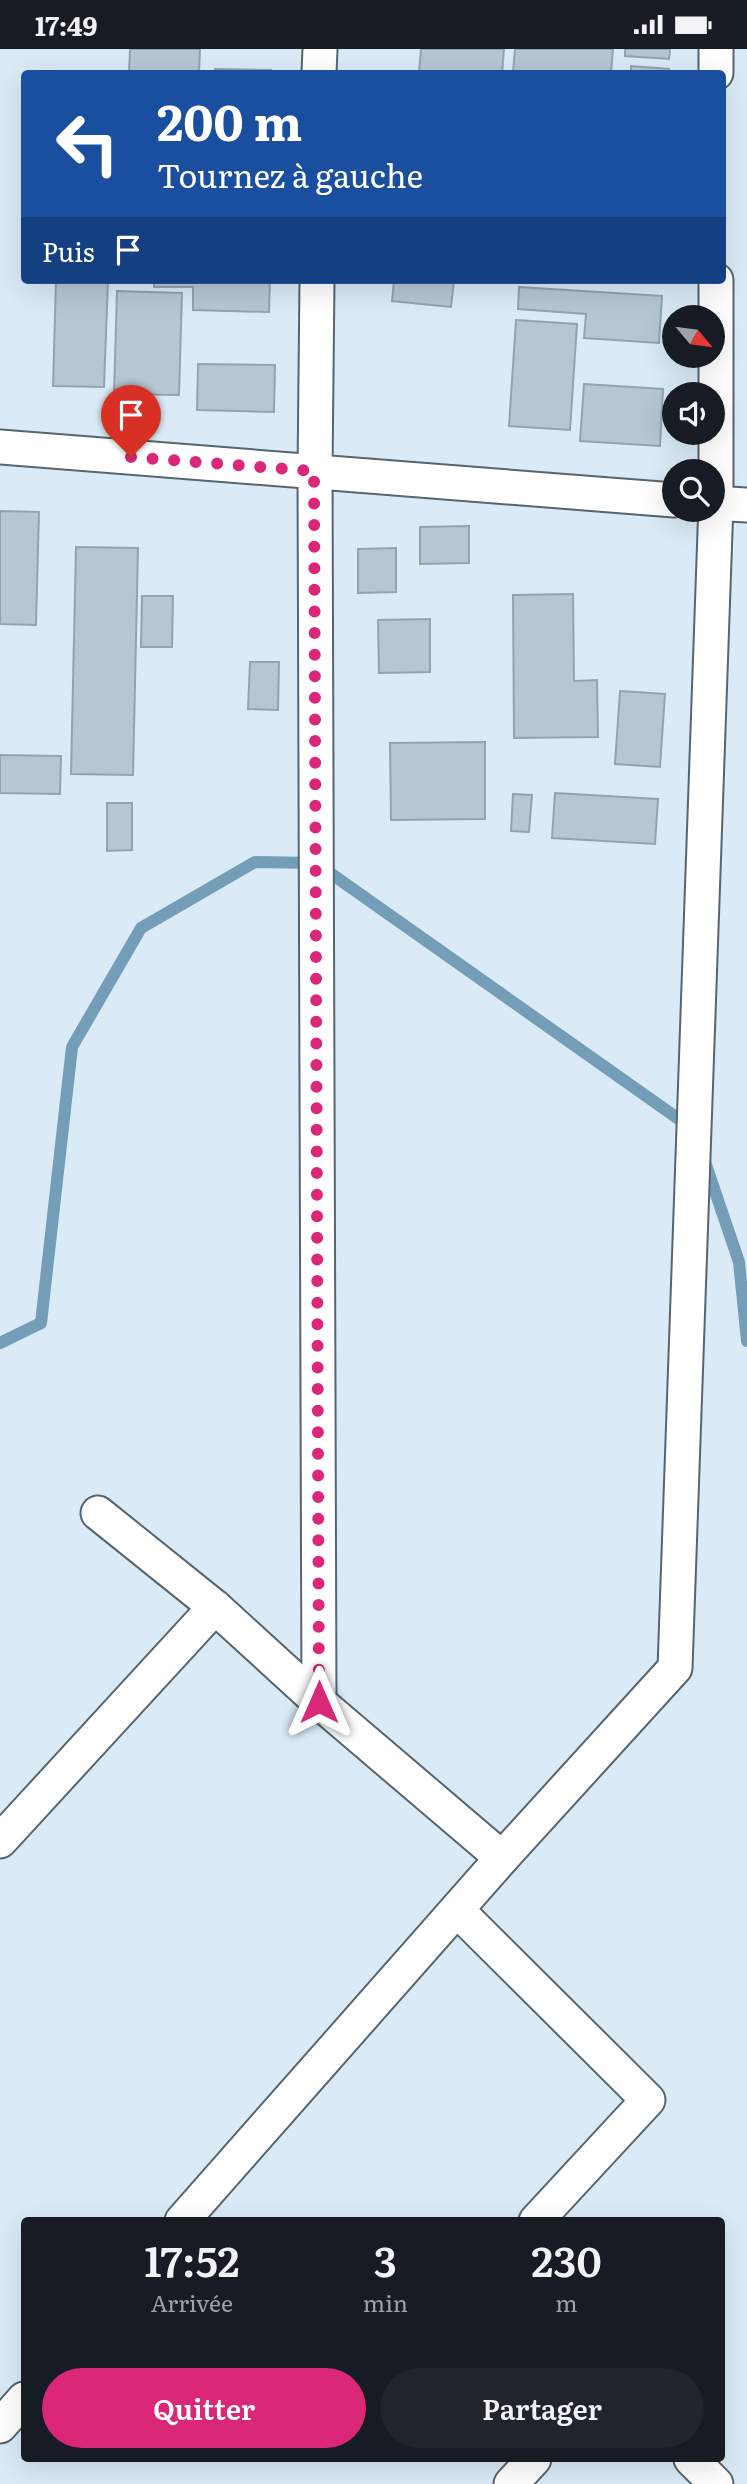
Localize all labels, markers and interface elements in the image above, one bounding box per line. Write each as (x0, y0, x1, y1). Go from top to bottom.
text: 17:49 (35, 5, 97, 44)
text: 200 m (157, 83, 302, 156)
icon: left (42, 98, 133, 189)
text: Tournez à gauche (157, 150, 423, 198)
text: Puis (42, 231, 95, 270)
icon: arrive (109, 231, 147, 269)
north arrow (662, 305, 724, 367)
map controls (662, 305, 725, 522)
button: sound (662, 382, 725, 445)
pin (101, 385, 161, 457)
icon: arrive (112, 396, 150, 434)
button: search (662, 459, 725, 522)
position arrow (282, 1665, 356, 1739)
text: 17:52 (144, 2228, 240, 2290)
text: 3 (374, 2228, 397, 2290)
text: 230 (531, 2228, 602, 2290)
text: Arrivée (151, 2285, 233, 2319)
text: min (363, 2285, 408, 2319)
text: m (555, 2285, 578, 2319)
button: Quitter (42, 2368, 366, 2448)
button: Partager (380, 2368, 704, 2448)

